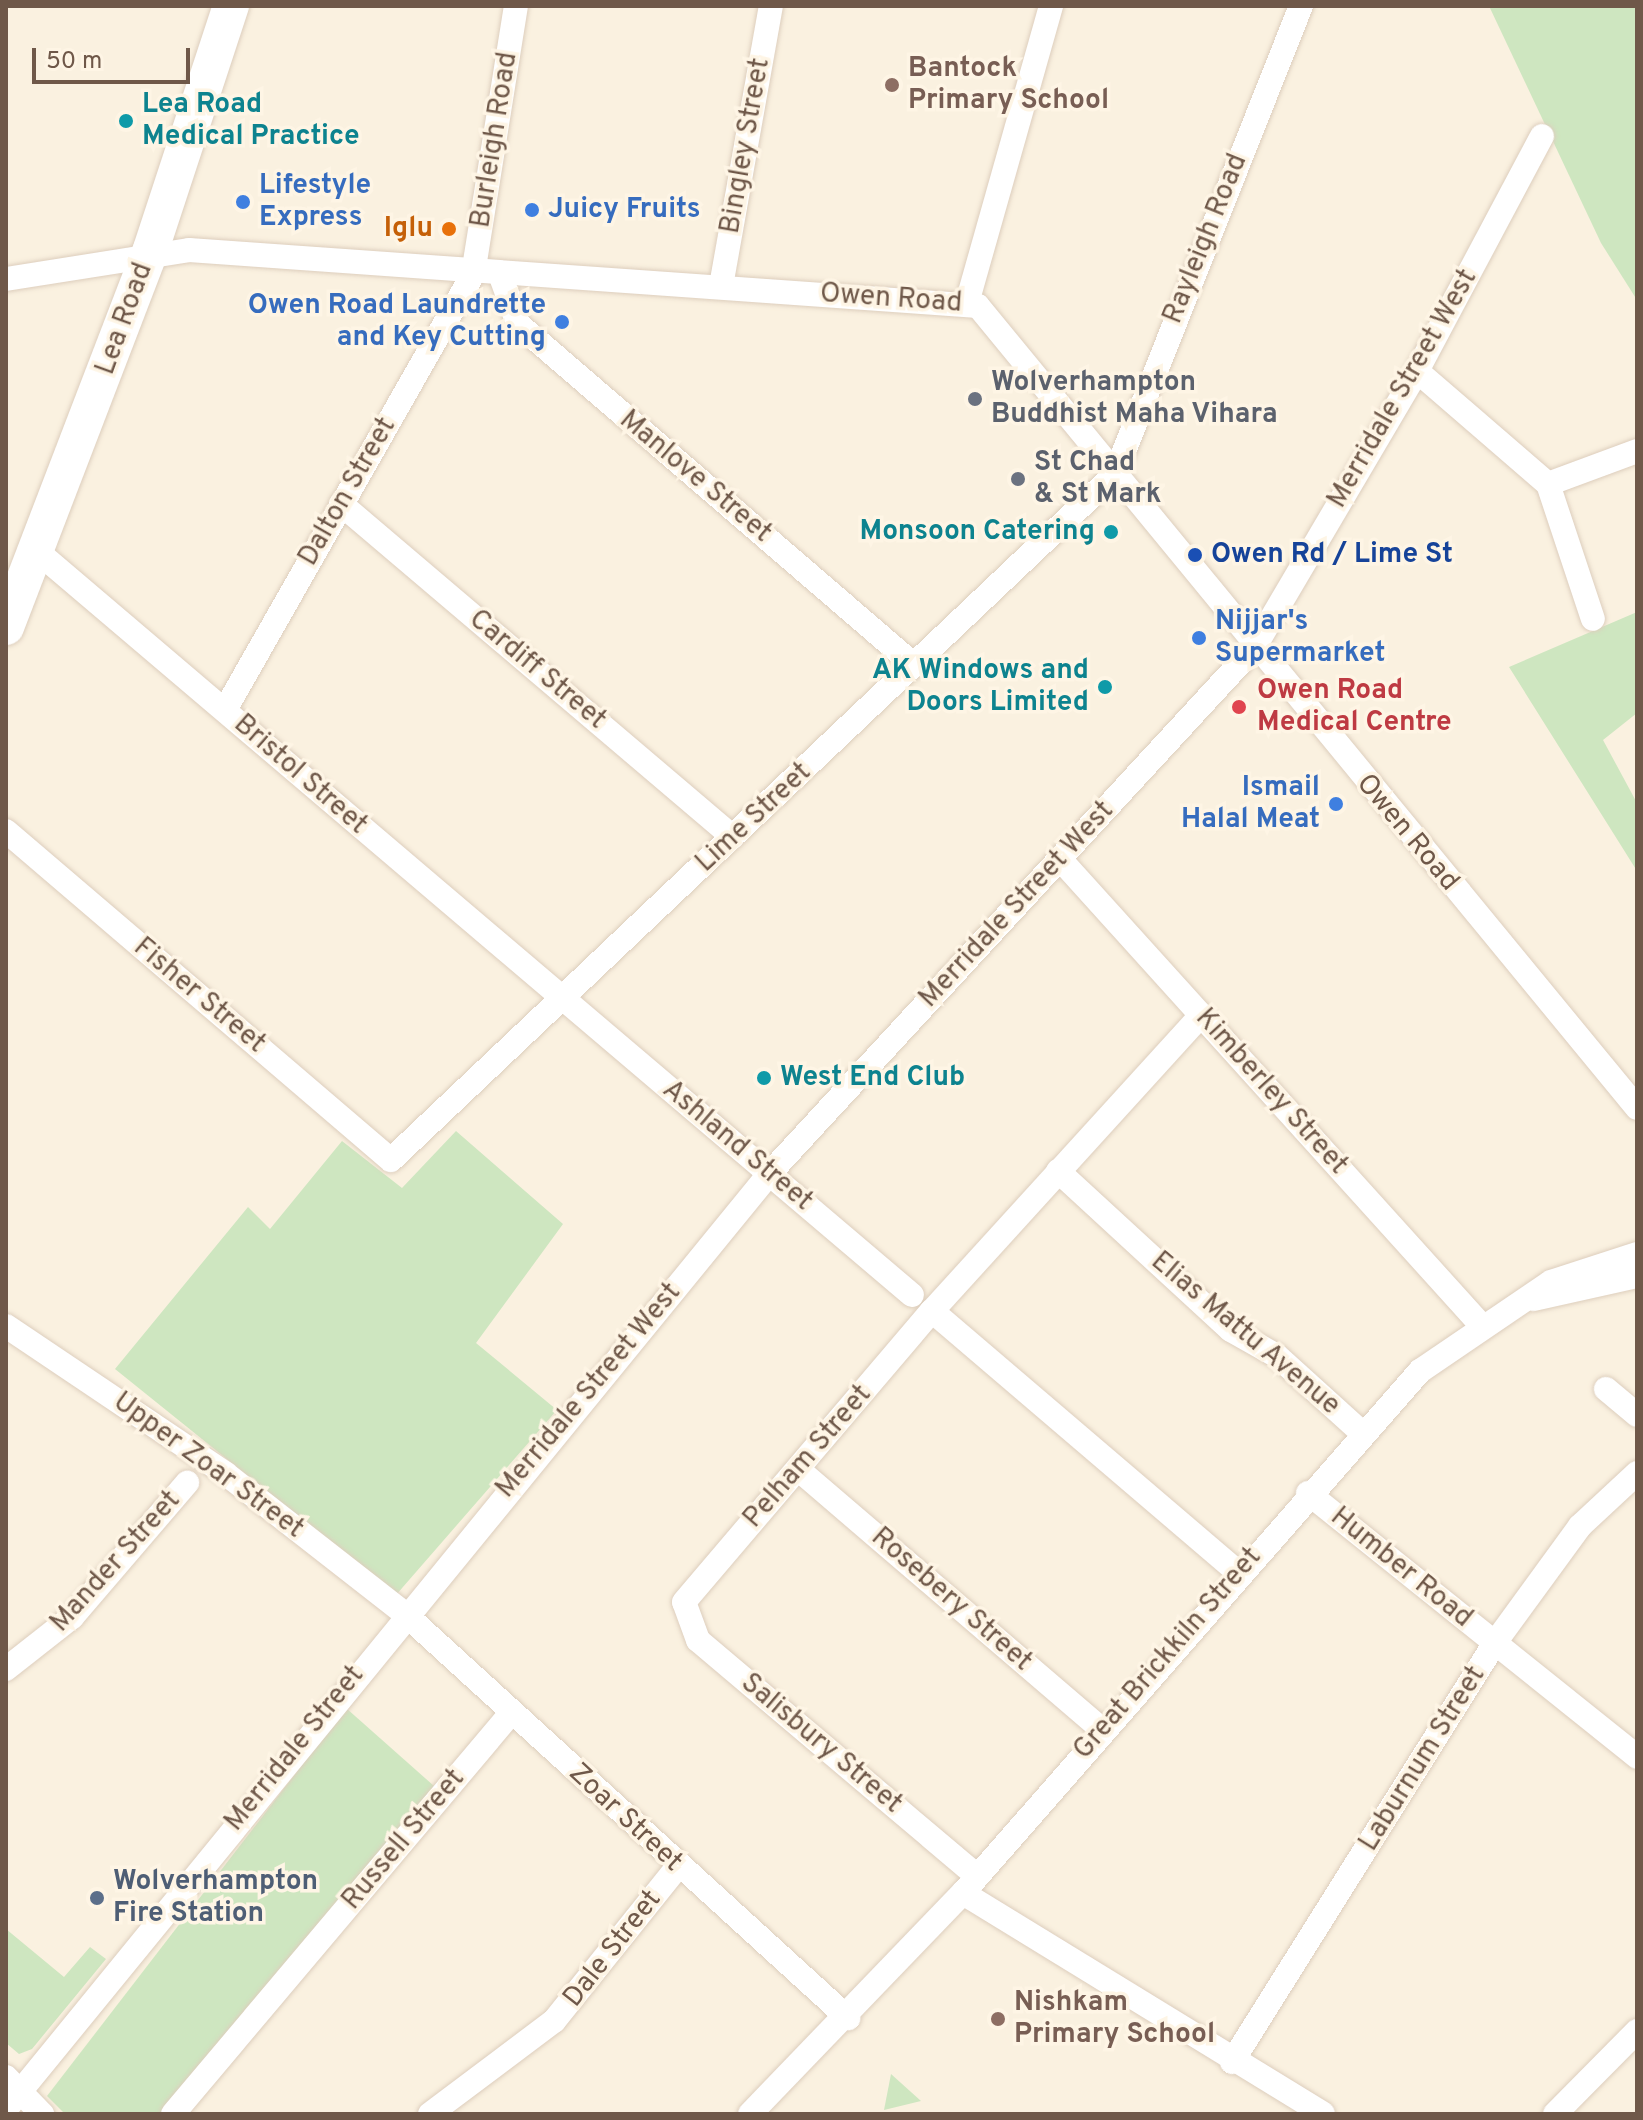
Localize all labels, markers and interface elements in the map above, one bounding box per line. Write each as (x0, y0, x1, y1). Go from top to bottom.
scale bar (36, 32, 194, 82)
text: 50 m (46, 47, 102, 77)
street label: Burleigh Road (465, 50, 525, 230)
place label: Bantock Primary School (908, 52, 1109, 118)
street label: Bingley Street (714, 56, 778, 236)
marker: Bantock Primary School (883, 76, 901, 94)
place label: Lea Road Medical Practice (142, 88, 360, 154)
marker: Lea Road Medical Practice (117, 112, 135, 130)
street label: Rayleigh Road (1157, 149, 1255, 329)
place label: Lifestyle Express (259, 169, 371, 235)
marker: Lifestyle Express (234, 193, 252, 211)
place label: Juicy Fruits (548, 193, 701, 227)
marker: Juicy Fruits (523, 201, 541, 219)
place label: Iglu (384, 212, 433, 246)
marker: Iglu (440, 220, 458, 238)
street label: Lea Road (89, 258, 161, 380)
street label: Merridale Street West (1321, 263, 1485, 515)
street label: Owen Road (819, 277, 963, 321)
place label: Owen Road Laundrette and Key Cutting (248, 289, 546, 355)
marker: Owen Road Laundrette and Key Cutting (553, 313, 571, 331)
place label: Wolverhampton Buddhist Maha Vihara (991, 366, 1279, 432)
marker: Wolverhampton Buddhist Maha Vihara (966, 390, 984, 408)
street label: Manlove Street (612, 404, 778, 550)
street label: Dalton Street (292, 412, 404, 572)
place label: St Chad & St Mark (1034, 446, 1161, 512)
marker: St Chad & St Mark (1009, 470, 1027, 488)
place label: Monsoon Catering (860, 515, 1095, 549)
marker: Monsoon Catering (1102, 523, 1120, 541)
place label: Owen Rd / Lime St (1211, 538, 1453, 572)
marker: Owen Rd / Lime St (1186, 546, 1204, 564)
street label: Cardiff Street (462, 603, 612, 737)
place label: Nijjar's Supermarket (1215, 605, 1385, 671)
marker: Nijjar's Supermarket (1190, 629, 1208, 647)
place label: AK Windows and Doors Limited (872, 654, 1089, 720)
place label: Owen Road Medical Centre (1257, 674, 1452, 740)
marker: AK Windows and Doors Limited (1096, 678, 1114, 696)
marker: Owen Road Medical Centre (1228, 696, 1250, 718)
street label: Bristol Street (226, 708, 374, 842)
street label: Lime Street (689, 756, 819, 880)
street label: Owen Road (1348, 768, 1466, 898)
place label: Ismail Halal Meat (1181, 771, 1320, 837)
street label: Merridale Street West (912, 795, 1122, 1015)
marker: Ismail Halal Meat (1327, 795, 1345, 813)
street label: Fisher Street (126, 931, 272, 1061)
street label: Kimberley Street (1188, 1002, 1354, 1182)
place label: West End Club (780, 1061, 965, 1095)
marker: West End Club (755, 1069, 773, 1087)
street label: Ashland Street (655, 1073, 819, 1219)
street label: Elias Mattu Avenue (1143, 1245, 1347, 1423)
street label: Merridale Street West (489, 1276, 689, 1506)
street label: Pelham Street (737, 1379, 879, 1535)
street label: Upper Zoar Street (106, 1386, 310, 1546)
street label: Mander Street (44, 1484, 188, 1640)
street label: Humber Road (1323, 1500, 1479, 1636)
street label: Rosebery Street (864, 1521, 1038, 1679)
street label: Great Brickkiln Street (1067, 1541, 1269, 1767)
street label: Merridale Street (218, 1660, 372, 1838)
street label: Laburnum Street (1353, 1660, 1493, 1858)
street label: Salisbury Street (733, 1667, 909, 1821)
street label: Zoar Street (561, 1757, 689, 1879)
street label: Russell Street (335, 1763, 473, 1917)
place label: Wolverhampton Fire Station (113, 1865, 318, 1931)
street label: Dale Street (557, 1884, 669, 2014)
marker: Wolverhampton Fire Station (88, 1889, 106, 1907)
place label: Nishkam Primary School (1014, 1986, 1215, 2052)
marker: Nishkam Primary School (989, 2010, 1007, 2028)

